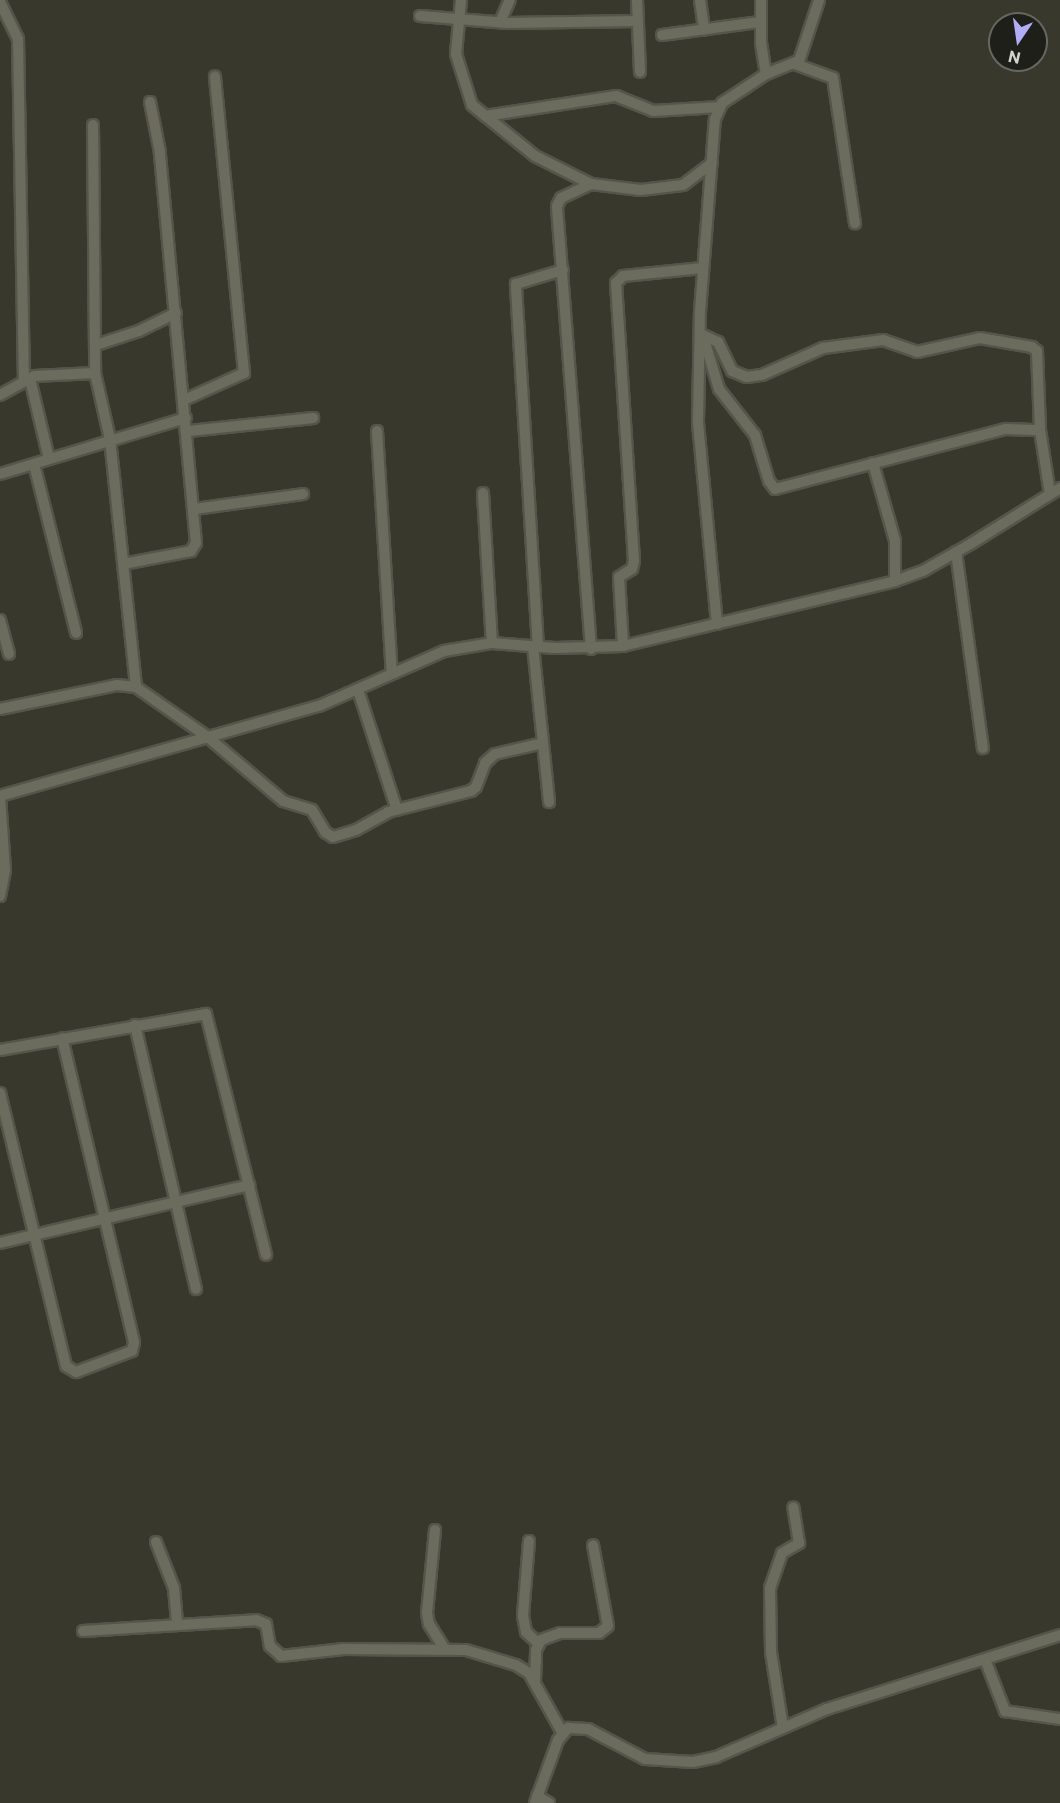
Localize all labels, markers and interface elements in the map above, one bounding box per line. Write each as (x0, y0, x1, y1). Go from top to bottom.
north arrow (988, 12, 1048, 72)
text: N (1006, 47, 1022, 69)

